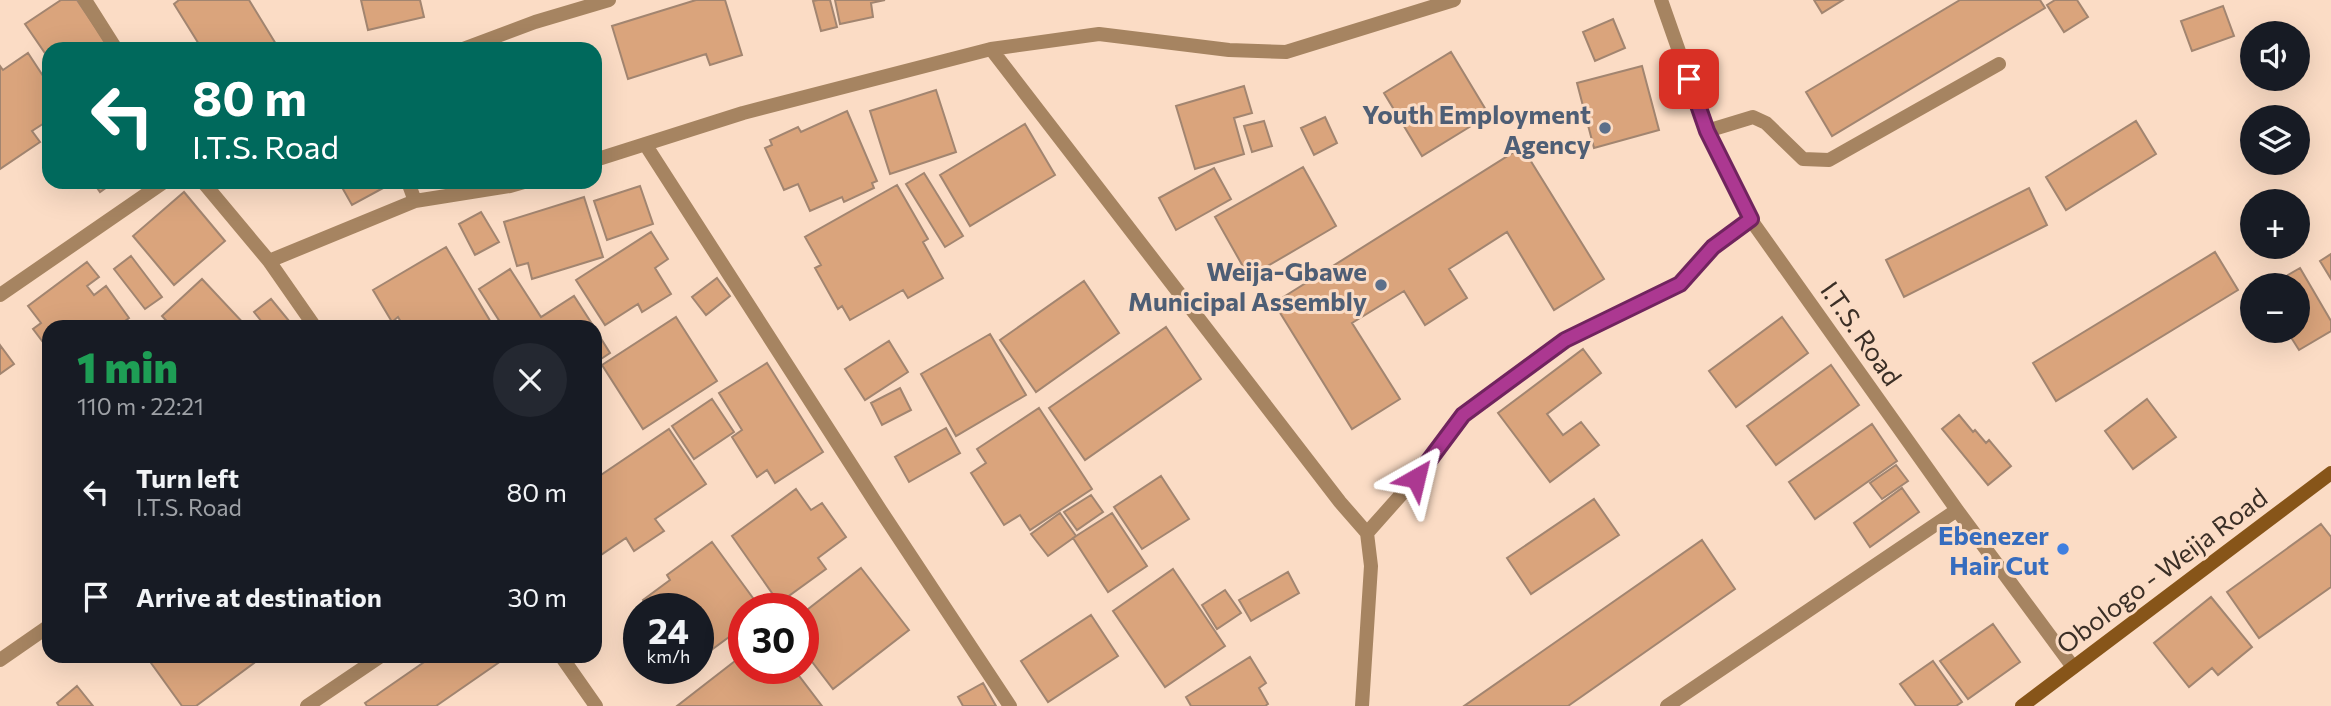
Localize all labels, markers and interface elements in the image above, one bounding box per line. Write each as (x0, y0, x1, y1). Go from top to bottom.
map controls (2240, 21, 2310, 343)
button: sound (2240, 21, 2310, 91)
pin (1659, 49, 1719, 109)
icon: arrive (1670, 60, 1708, 98)
text: 80 m (192, 66, 307, 126)
icon: left (77, 70, 168, 161)
place label: Youth Employment Agency (1362, 98, 1591, 159)
button: layers (2240, 105, 2310, 175)
marker: Youth Employment Agency (1597, 120, 1613, 136)
text: I.T.S. Road (192, 126, 339, 166)
button: + (2240, 189, 2310, 259)
place label: Weija-Gbawe Municipal Assembly (1128, 255, 1367, 316)
button: − (2240, 273, 2310, 343)
street label: I.T.S. Road (1815, 275, 1909, 391)
marker: Weija-Gbawe Municipal Assembly (1373, 277, 1389, 293)
text: 1 min (77, 340, 178, 392)
button: close (493, 343, 567, 417)
text: 110 m · 22:21 (77, 392, 204, 420)
position arrow (1379, 441, 1453, 515)
text: Turn left (136, 462, 239, 493)
icon: left (77, 473, 115, 511)
text: 80 m (507, 476, 567, 507)
street label: Obologo - Weija Road (2050, 481, 2272, 659)
text: I.T.S. Road (136, 493, 242, 521)
place label: Ebenezer Hair Cut (1938, 519, 2049, 580)
marker: Ebenezer Hair Cut (2055, 541, 2071, 557)
icon: arrive (77, 578, 115, 616)
text: Arrive at destination (136, 581, 382, 612)
text: 30 m (508, 581, 567, 612)
speed limit sign: 30 (728, 593, 819, 684)
text: 24 (648, 608, 689, 651)
text: km/h (647, 645, 690, 667)

